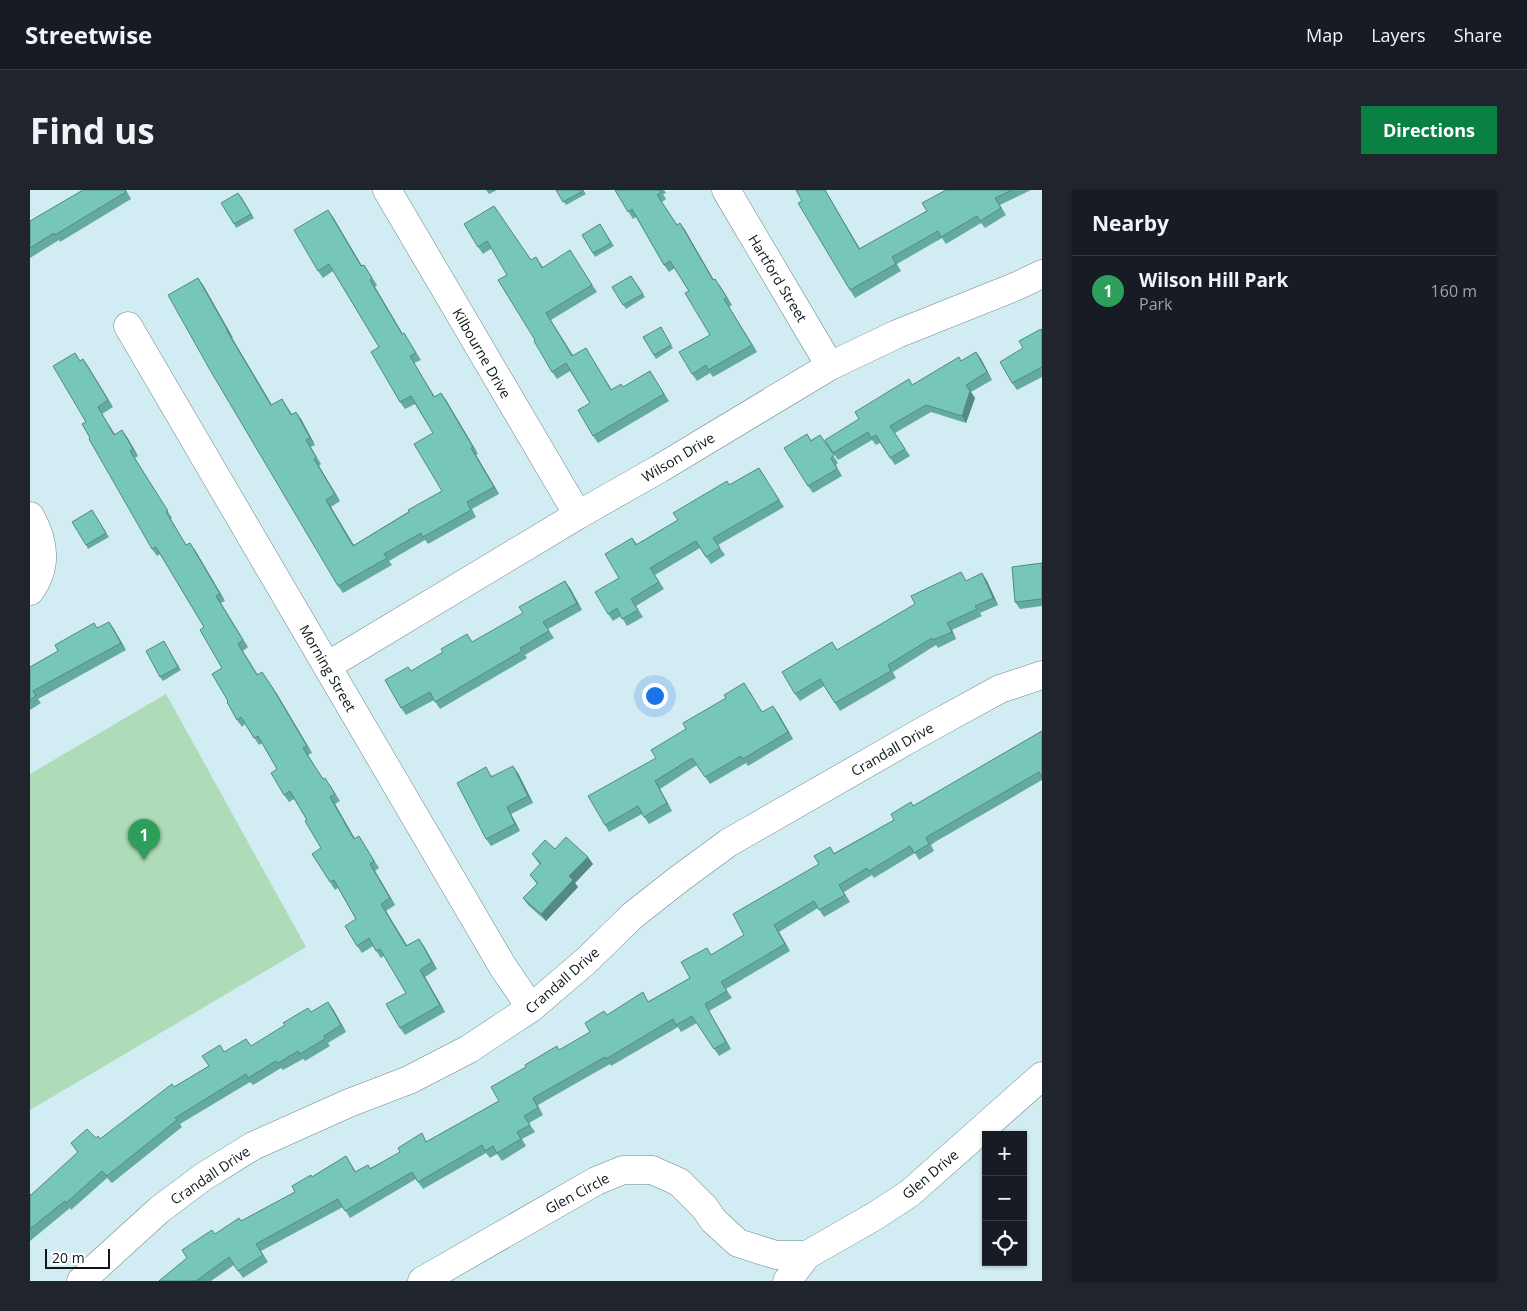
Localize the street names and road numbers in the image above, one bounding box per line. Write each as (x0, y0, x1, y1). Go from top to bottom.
street label: Hartford Street (744, 231, 812, 325)
street label: Kilbourne Drive (448, 304, 516, 402)
street label: Wilson Drive (638, 428, 718, 486)
street label: Morning Street (295, 621, 361, 715)
street label: Crandall Drive (847, 718, 937, 780)
street label: Crandall Drive (521, 942, 603, 1017)
street label: Crandall Drive (166, 1141, 254, 1209)
street label: Glen Drive (898, 1145, 962, 1203)
street label: Glen Circle (542, 1168, 612, 1218)

